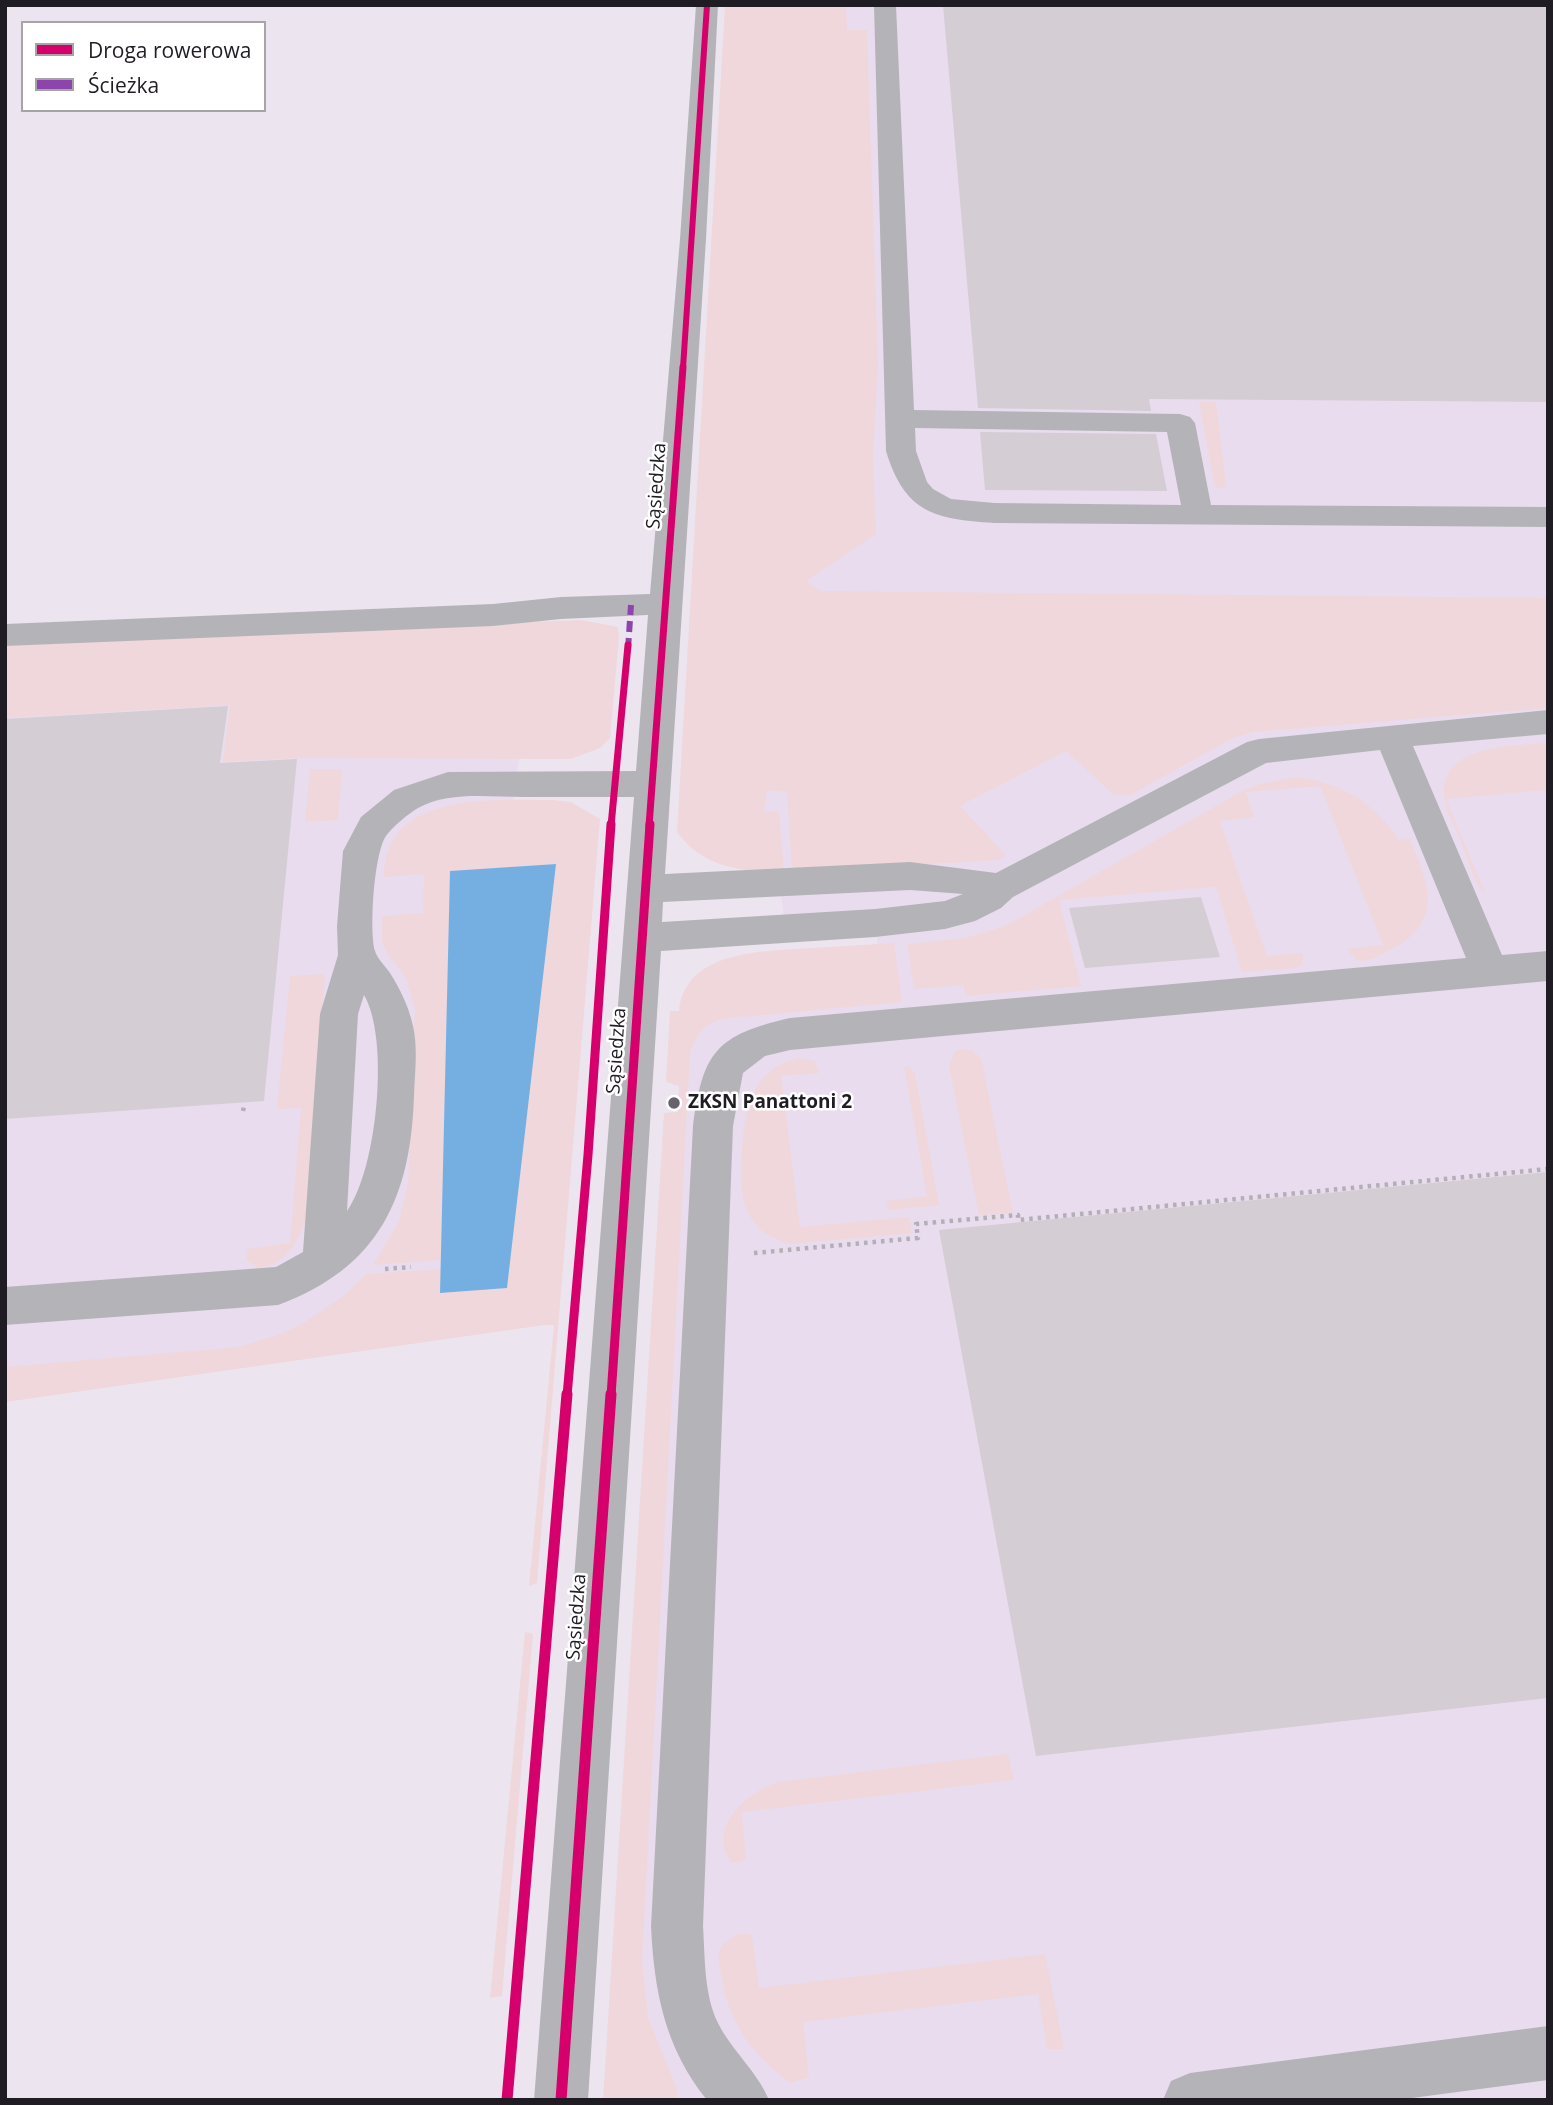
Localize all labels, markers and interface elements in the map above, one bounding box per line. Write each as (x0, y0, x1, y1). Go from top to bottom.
legend (21, 21, 266, 112)
text: Droga rowerowa (88, 36, 251, 64)
text: Ścieżka (88, 71, 159, 99)
street label: Sąsiedzka (643, 442, 671, 530)
street label: Sąsiedzka (603, 1007, 631, 1095)
place label: ZKSN Panattoni 2 (688, 1092, 852, 1114)
marker: ZKSN Panattoni 2 (666, 1095, 682, 1111)
street label: Sąsiedzka (563, 1573, 591, 1661)

